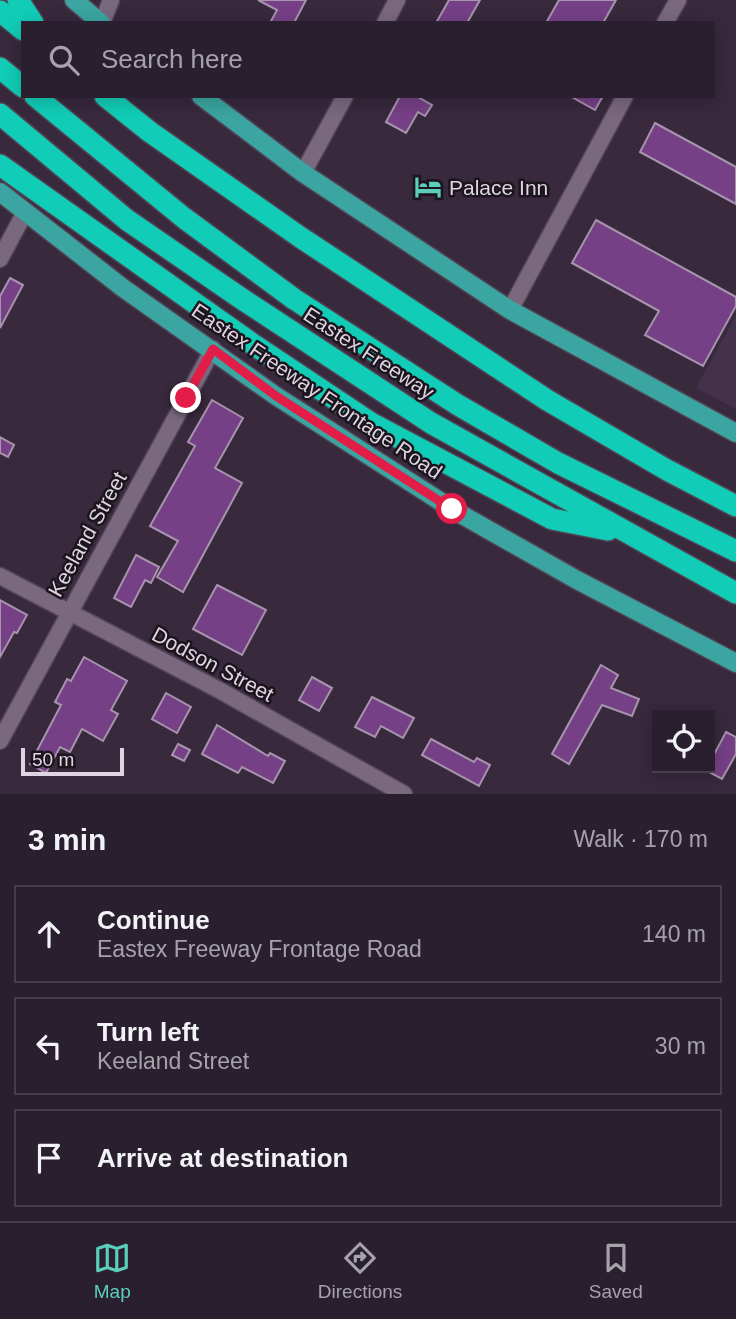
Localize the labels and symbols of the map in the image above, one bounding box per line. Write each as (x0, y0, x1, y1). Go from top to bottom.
hotel icon: Palace Inn (413, 172, 443, 202)
place label: Palace Inn (449, 176, 548, 199)
street label: Eastex Freeway Frontage Road (188, 299, 446, 483)
street label: Eastex Freeway (300, 302, 439, 404)
route end (170, 382, 201, 413)
street label: Keeland Street (43, 468, 131, 600)
route start (436, 493, 467, 524)
street label: Dodson Street (148, 622, 278, 706)
scale bar (21, 745, 124, 777)

